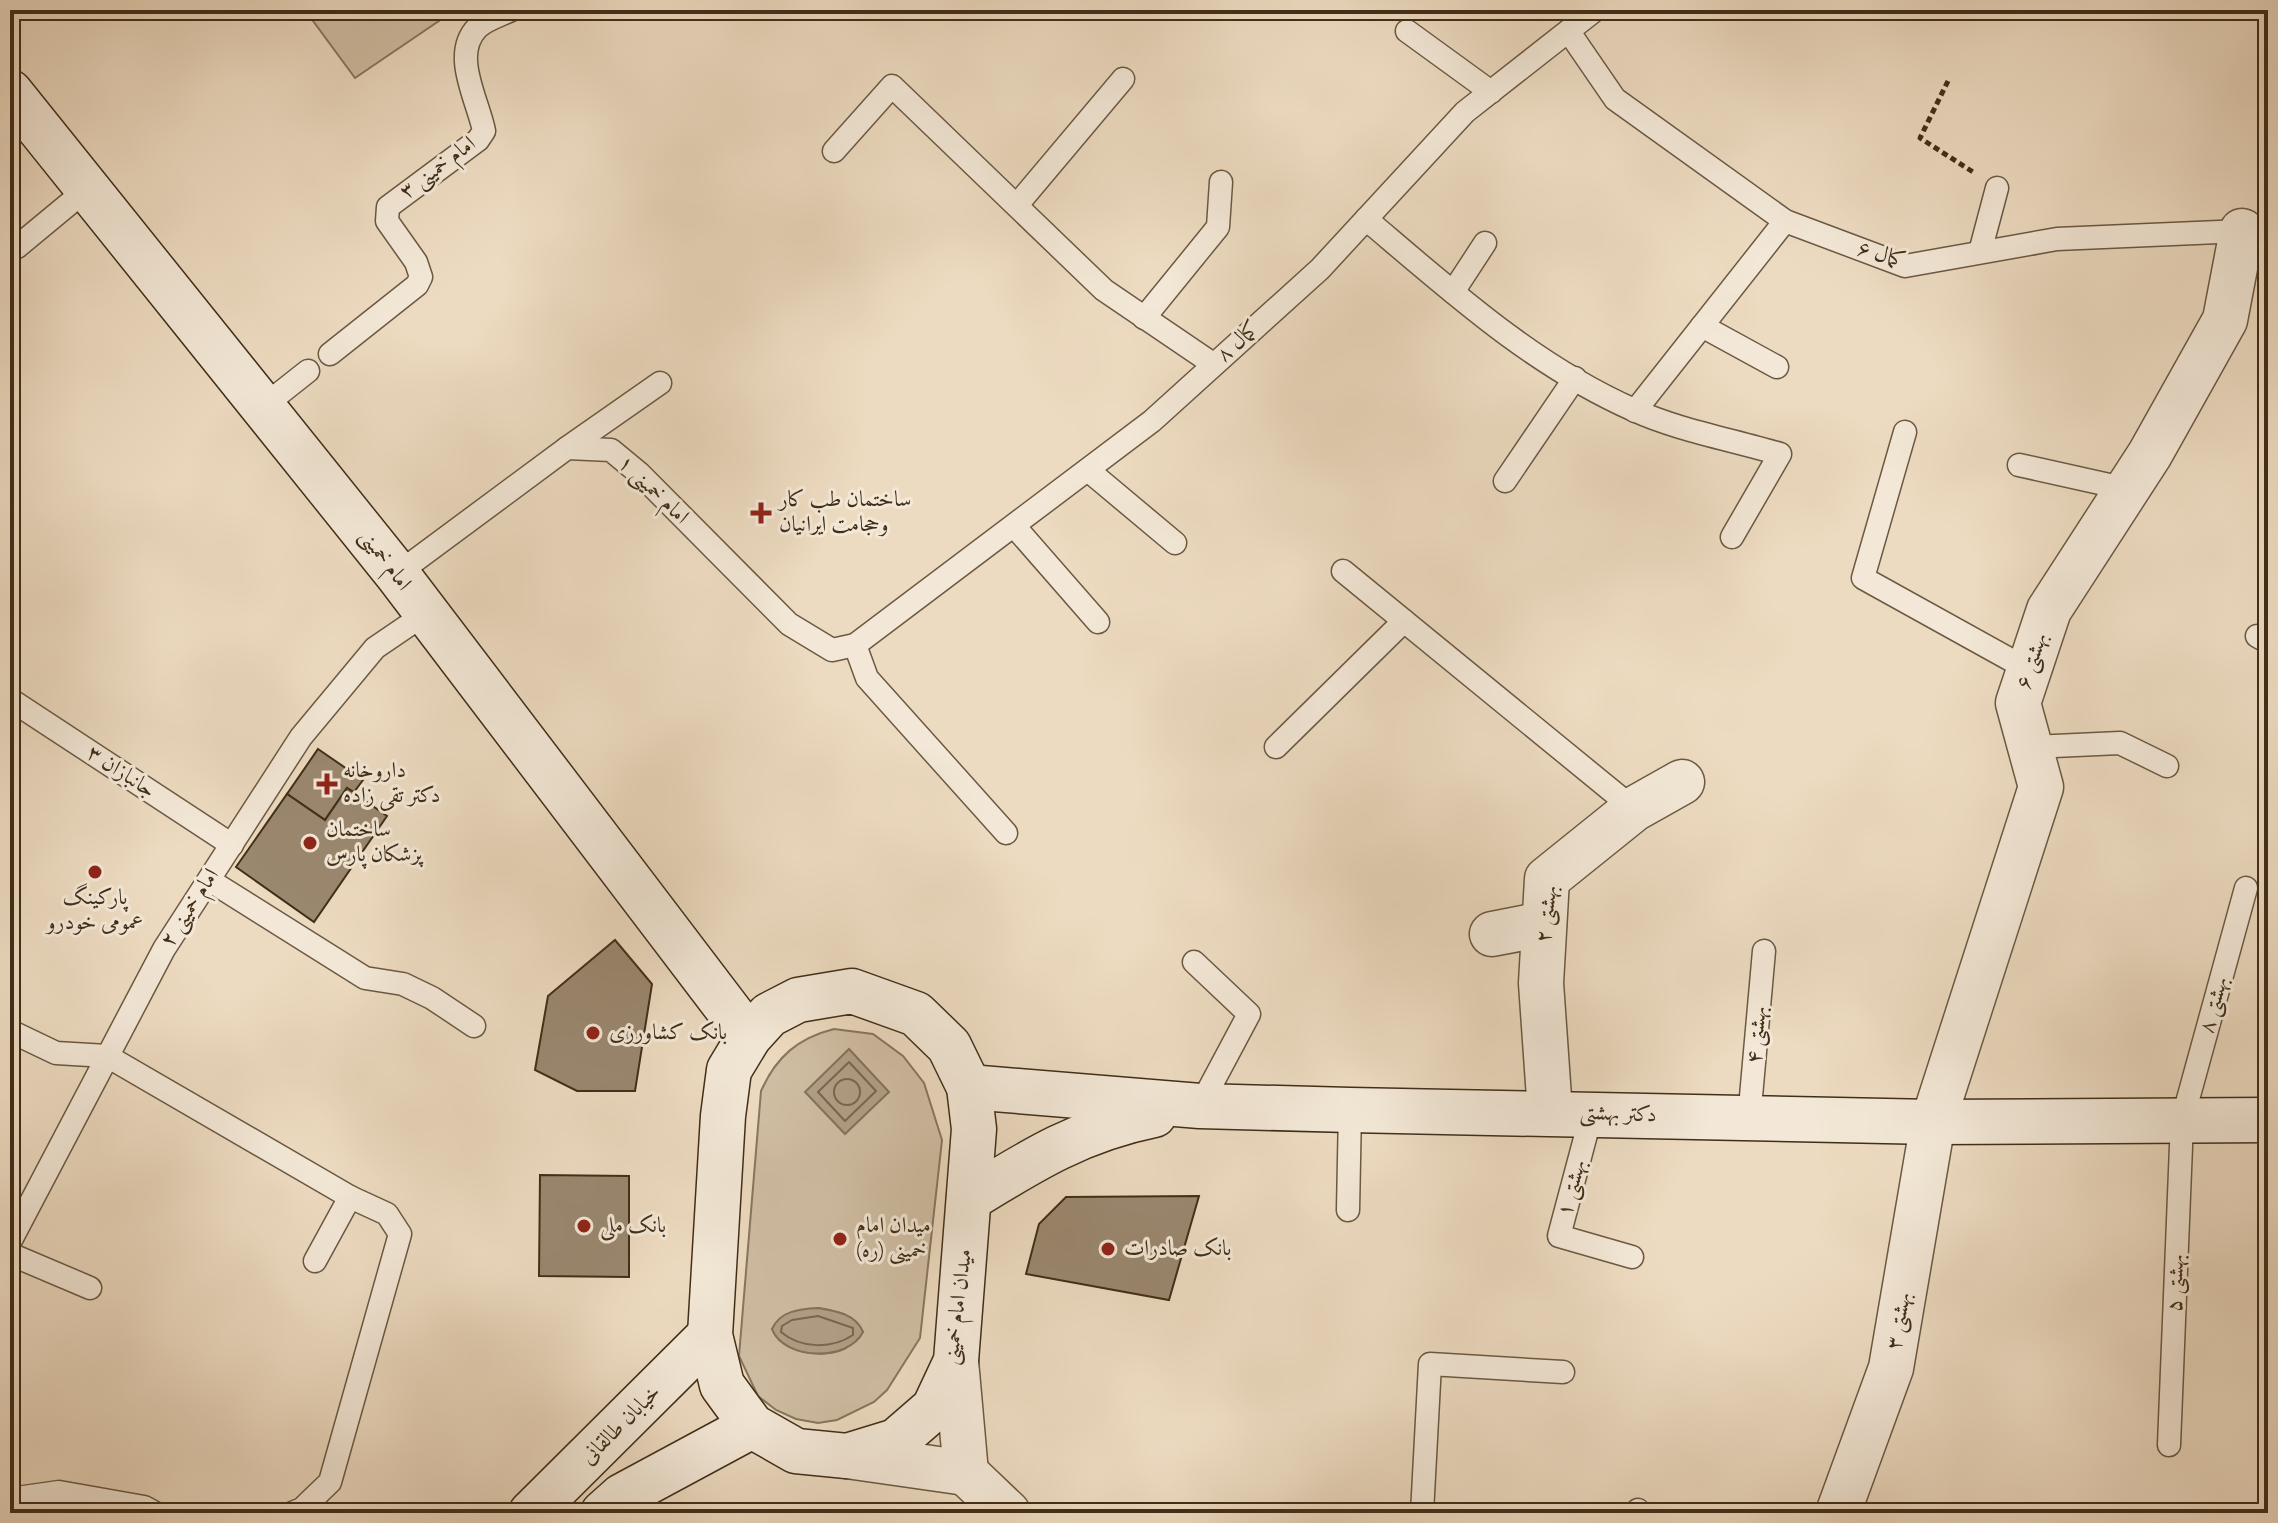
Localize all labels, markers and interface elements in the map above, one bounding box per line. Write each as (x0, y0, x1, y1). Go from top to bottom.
street label: امام خمینی ۳ (394, 130, 484, 209)
street label: کمال ۶ (1854, 235, 1908, 276)
street label: کمال ۸ (1211, 315, 1265, 369)
street label: امام خمینی ۱ (609, 449, 694, 534)
place label: ساختمان طب کار و‌حجامت ایرانیان (777, 486, 911, 539)
marker: ساختمان طب کار و‌حجامت ایرانیان (750, 502, 772, 524)
street label: امام خمینی (349, 523, 417, 599)
street label: بهشتی ۶ (2010, 629, 2054, 693)
street label: جانبازان ۳ (81, 739, 161, 805)
place label: داروخانه دکتر تقی زاده (343, 757, 440, 811)
marker: داروخانه دکتر تقی زاده (318, 775, 336, 793)
place label: ساختمان پزشکان پارس (326, 816, 424, 870)
marker: ساختمان پزشکان پارس (301, 834, 319, 852)
marker: پارکینگ عمومی خودرو (86, 863, 104, 881)
street label: امام خمینی ۲ (154, 863, 229, 955)
place label: پارکینگ عمومی خودرو (45, 883, 143, 937)
street label: بهشتی ۲ (1530, 884, 1564, 944)
street label: بهشتی ۸ (2193, 973, 2235, 1037)
street label: بهشتی ۴ (1741, 1005, 1773, 1065)
place label: بانک کشاورزی (609, 1019, 727, 1047)
marker: بانک کشاورزی (584, 1024, 602, 1042)
street label: دکتر بهشتی (1579, 1099, 1657, 1129)
street label: بهشتی ۱ (1551, 1156, 1593, 1220)
place label: بانک ملی (600, 1212, 666, 1241)
place label: میدان امام خمینی (ره) (856, 1212, 931, 1265)
marker: بانک ملی (575, 1217, 593, 1235)
marker: میدان امام خمینی (ره) (831, 1230, 849, 1248)
place label: بانک صادرات (1124, 1235, 1231, 1263)
marker: بانک صادرات (1099, 1240, 1117, 1258)
street label: میدان امام خمینی (937, 1247, 983, 1367)
street label: بهشتی ۵ (2161, 1254, 2191, 1312)
street label: بهشتی ۳ (1880, 1290, 1918, 1352)
street label: خیابان طالقانی (575, 1379, 667, 1471)

